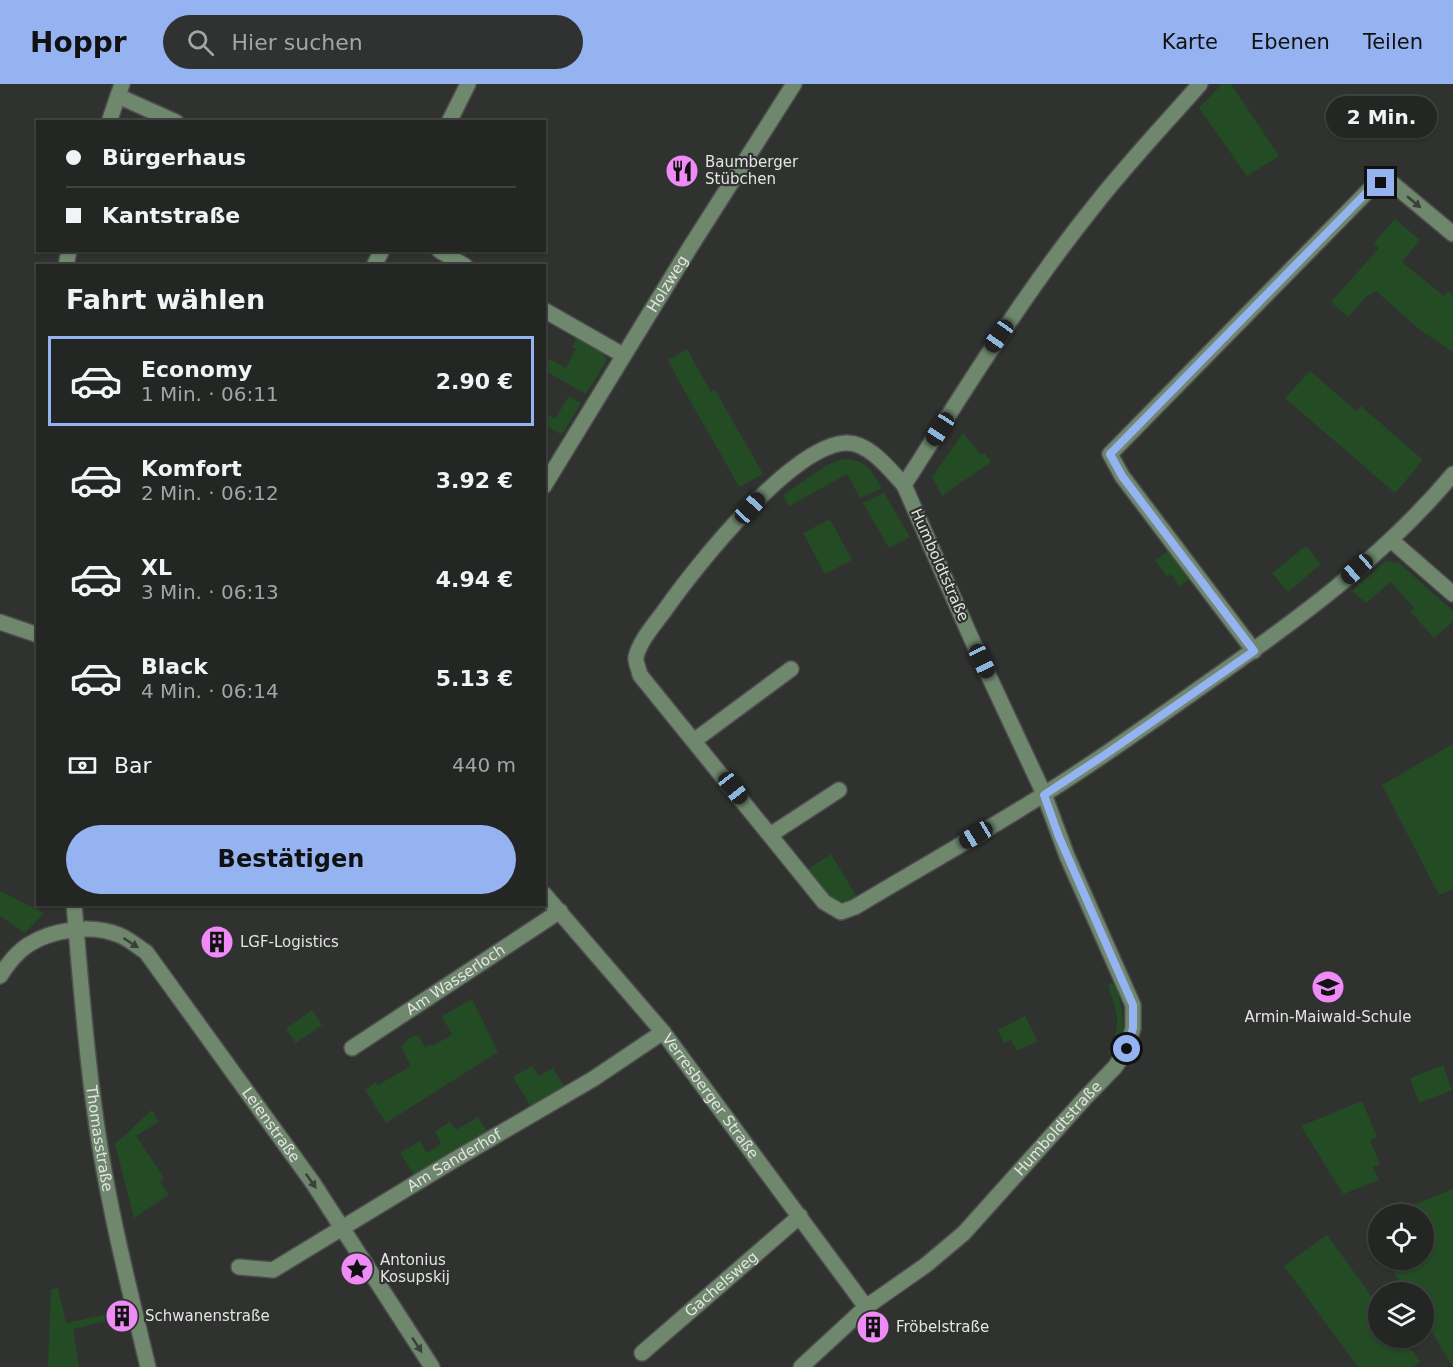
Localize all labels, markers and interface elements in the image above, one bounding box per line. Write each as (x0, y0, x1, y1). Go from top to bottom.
search box (163, 15, 583, 69)
text: Hoppr (30, 26, 127, 59)
icon: search (184, 26, 217, 59)
text: Hier suchen (232, 30, 363, 55)
text: Karte (1162, 30, 1218, 54)
text: Ebenen (1251, 30, 1330, 54)
text: Teilen (1363, 30, 1423, 54)
callout: 2 Min. (1326, 96, 1436, 138)
text: 2 Min. (1347, 105, 1416, 129)
text: Bürgerhaus (102, 145, 246, 170)
restaurant icon: Baumberger Stübchen (664, 153, 700, 189)
place label: Baumberger Stübchen (705, 153, 799, 188)
route end (1367, 169, 1394, 196)
one-way arrow (1407, 195, 1422, 208)
text: Kantstraße (102, 203, 240, 228)
street label: Holzweg (643, 252, 692, 316)
text: Fahrt wählen (66, 284, 265, 315)
car (981, 316, 1017, 356)
icon: car (69, 354, 123, 408)
text: Economy (141, 357, 252, 382)
text: 2.90 € (436, 369, 513, 394)
text: 1 Min. · 06:11 (141, 382, 279, 406)
car (923, 409, 957, 449)
icon: car (69, 453, 123, 507)
text: Komfort (141, 456, 242, 481)
text: 3.92 € (436, 468, 513, 493)
text: 2 Min. · 06:12 (141, 481, 279, 505)
car (731, 489, 769, 527)
street label: Humboldtstraße (907, 506, 973, 624)
car (1338, 550, 1376, 588)
icon: car (69, 552, 123, 606)
text: XL (141, 555, 172, 580)
text: 4.94 € (436, 567, 513, 592)
text: 3 Min. · 06:13 (141, 580, 279, 604)
car (966, 641, 998, 681)
icon: car (69, 651, 123, 705)
text: Black (141, 654, 208, 679)
text: 5.13 € (436, 666, 513, 691)
text: 4 Min. · 06:14 (141, 679, 279, 703)
icon: cash (66, 749, 99, 782)
text: Bar (114, 753, 152, 778)
text: 440 m (452, 753, 516, 777)
car (715, 768, 751, 808)
car (956, 818, 996, 852)
button: Bestätigen (66, 825, 516, 894)
building icon: LGF-Logistics (199, 924, 235, 960)
place label: LGF-Logistics (240, 933, 339, 951)
one-way arrow (123, 937, 140, 948)
street label: Am Wasserloch (403, 941, 508, 1019)
school or university icon: Armin-Maiwald-Schule (1310, 969, 1346, 1005)
place label: Armin-Maiwald-Schule (1245, 1008, 1411, 1026)
street label: Verresberger Straße (658, 1030, 762, 1162)
route start (1113, 1035, 1140, 1062)
street label: Humboldtstraße (1011, 1077, 1105, 1180)
street label: Thomasstraße (82, 1083, 117, 1193)
street label: Leienstraße (238, 1084, 304, 1166)
street label: Am Sanderhof (404, 1125, 505, 1195)
one-way arrow (305, 1173, 317, 1189)
map controls (1368, 1204, 1434, 1348)
button: locate (1368, 1204, 1434, 1270)
street label: Gachelsweg (681, 1248, 762, 1321)
place icon: Antonius Kosupskij (339, 1251, 375, 1287)
place label: Antonius Kosupskij (380, 1251, 450, 1286)
button: layers (1368, 1282, 1434, 1348)
building icon: Schwanenstraße (104, 1298, 140, 1334)
place label: Schwanenstraße (145, 1307, 270, 1325)
building icon: Fröbelstraße (855, 1309, 891, 1345)
place label: Fröbelstraße (896, 1318, 989, 1336)
one-way arrow (411, 1337, 422, 1353)

